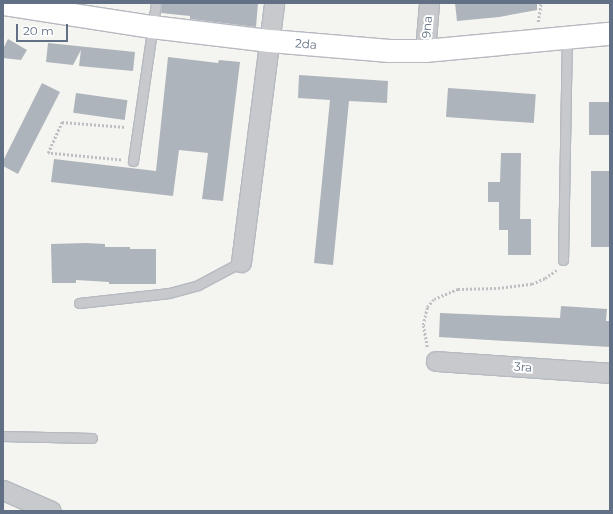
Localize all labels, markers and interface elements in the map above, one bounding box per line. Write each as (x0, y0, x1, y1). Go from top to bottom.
street label: 9na (419, 15, 435, 39)
scale bar (18, 16, 70, 42)
text: 20 m (23, 23, 54, 38)
street label: 2da (294, 36, 318, 52)
street label: 3ra (513, 359, 533, 375)

